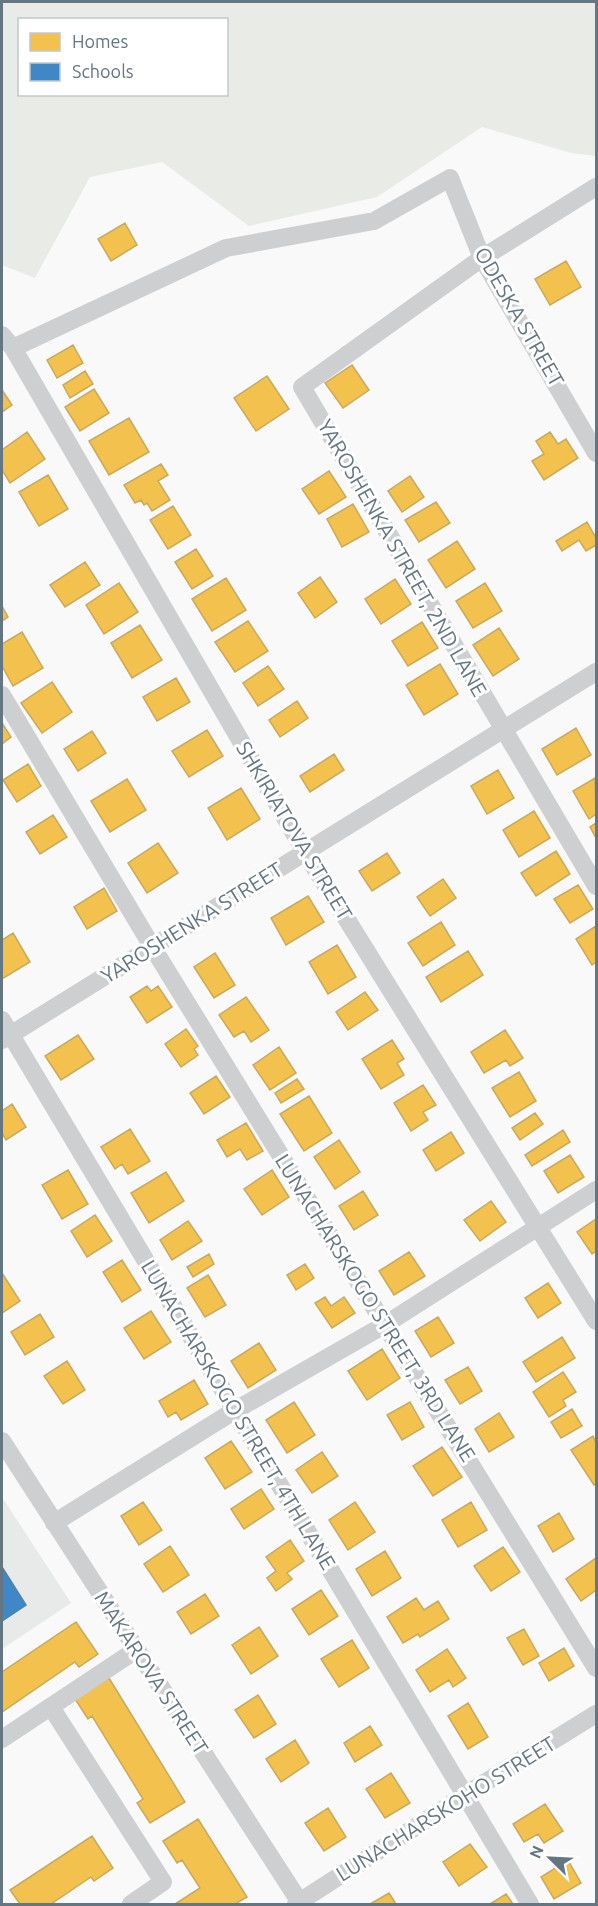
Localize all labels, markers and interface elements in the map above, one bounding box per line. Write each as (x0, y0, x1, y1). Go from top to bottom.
legend (18, 18, 228, 96)
text: Homes (72, 31, 129, 51)
text: Schools (72, 61, 134, 81)
street label: ODESKA STREET (470, 243, 570, 391)
street label: YAROSHENKA STREET, 2ND LANE (314, 415, 492, 700)
street label: SHKIRIATOVA STREET (232, 737, 358, 924)
street label: YAROSHENKA STREET (96, 856, 287, 988)
street label: LUNACHARSKOGO STREET, 3RD LANE (271, 1149, 481, 1466)
street label: LUNACHARSKOGO STREET, 4TH LANE (137, 1256, 341, 1573)
street label: MAKAROVA STREET (90, 1586, 214, 1759)
street label: LUNACHARSKOHO STREET (332, 1731, 560, 1887)
north arrow (520, 1828, 580, 1888)

